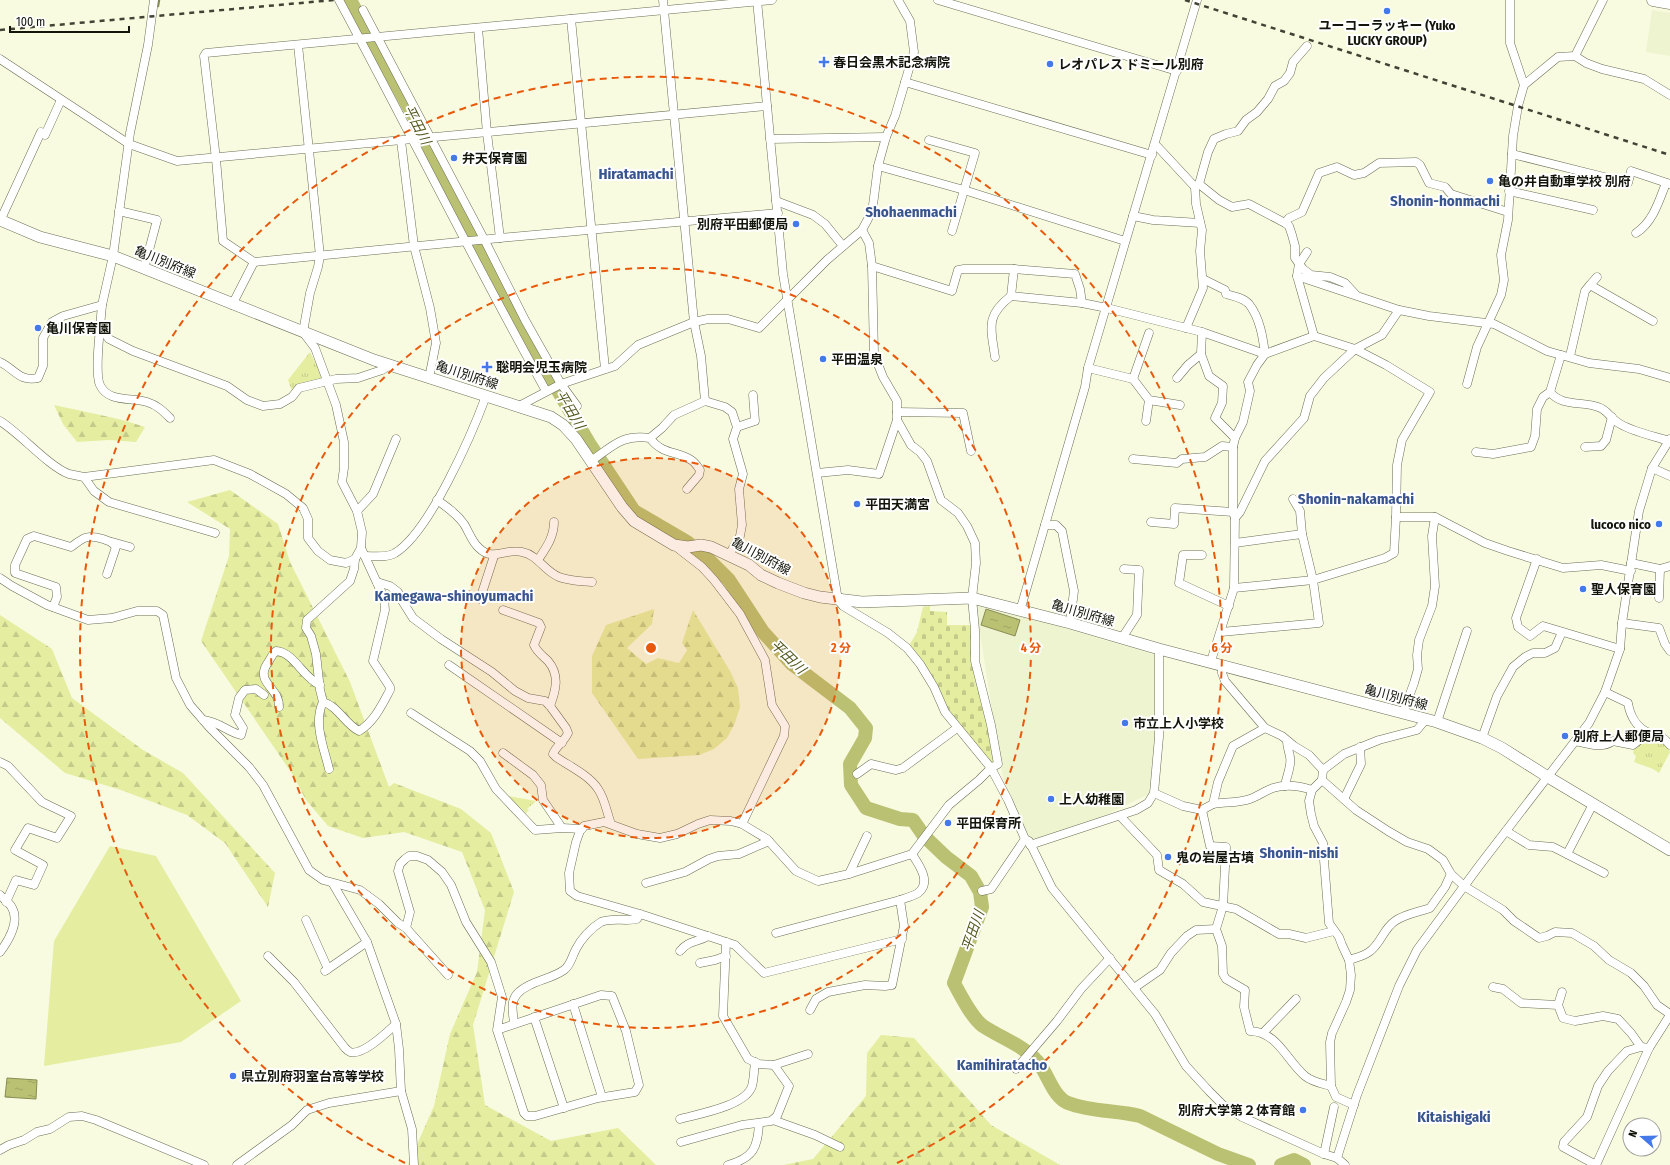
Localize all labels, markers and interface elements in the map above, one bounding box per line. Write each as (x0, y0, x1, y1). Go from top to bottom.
marker: ユーコーラッキー (Yuko LUCKY GROUP) (1382, 6, 1392, 16)
scale bar (10, 8, 129, 34)
text: 100 m (16, 15, 45, 29)
place label: ユーコーラッキー (Yuko LUCKY GROUP) (1318, 18, 1456, 48)
place label: 春日会黒木記念病院 (833, 55, 950, 70)
marker: 春日会黒木記念病院 (818, 56, 830, 68)
place label: レオパレス ドミール別府 (1058, 57, 1204, 72)
marker: レオパレス ドミール別府 (1045, 59, 1055, 69)
water label: 平田川 (400, 102, 435, 149)
place label: 弁天保育園 (462, 151, 527, 166)
marker: 弁天保育園 (449, 153, 459, 163)
district label: Hiratamachi (598, 165, 674, 183)
place label: 亀の井自動車学校 別府 (1498, 174, 1631, 189)
marker: 亀の井自動車学校 別府 (1485, 176, 1495, 186)
district label: Shonin-honmachi (1390, 192, 1500, 210)
district label: Shohaenmachi (865, 203, 957, 221)
place label: 別府平田郵便局 (697, 217, 788, 232)
marker: 別府平田郵便局 (791, 219, 801, 229)
street label: 亀川別府線 (132, 243, 198, 281)
place label: 亀川保育園 (46, 321, 111, 336)
marker: 亀川保育園 (33, 323, 43, 333)
place label: 平田温泉 (831, 352, 883, 367)
marker: 平田温泉 (818, 354, 828, 364)
street label: 亀川別府線 (434, 358, 500, 392)
place label: 聡明会児玉病院 (496, 360, 587, 375)
marker: 聡明会児玉病院 (481, 361, 493, 373)
water label: 平田川 (552, 388, 589, 434)
district label: Shonin-nakamachi (1298, 490, 1414, 508)
place label: 平田天満宮 (865, 497, 930, 512)
marker: 平田天満宮 (852, 499, 862, 509)
place label: lucoco nico (1591, 517, 1651, 532)
marker: lucoco nico (1654, 519, 1664, 529)
street label: 亀川別府線 (729, 534, 793, 578)
place label: 聖人保育園 (1591, 582, 1656, 597)
marker: 聖人保育園 (1578, 584, 1588, 594)
district label: Kamegawa-shinoyumachi (375, 587, 534, 605)
street label: 亀川別府線 (1050, 597, 1116, 629)
water label: 平田川 (767, 636, 810, 679)
centre of rings (644, 641, 658, 655)
text: 2 分 (830, 641, 851, 655)
text: 4 分 (1021, 641, 1041, 655)
text: 6 分 (1212, 641, 1232, 655)
street label: 亀川別府線 (1363, 681, 1429, 713)
place label: 市立上人小学校 (1133, 716, 1224, 731)
marker: 市立上人小学校 (1120, 718, 1130, 728)
place label: 別府上人郵便局 (1573, 729, 1664, 744)
marker: 別府上人郵便局 (1560, 731, 1570, 741)
place label: 上人幼稚園 (1059, 792, 1124, 807)
marker: 上人幼稚園 (1046, 794, 1056, 804)
place label: 平田保育所 (956, 816, 1021, 831)
marker: 平田保育所 (943, 818, 953, 828)
district label: Shonin-nishi (1260, 844, 1339, 862)
place label: 鬼の岩屋古墳 (1176, 850, 1254, 865)
marker: 鬼の岩屋古墳 (1163, 852, 1173, 862)
water label: 平田川 (958, 906, 989, 954)
district label: Kamihiratacho (957, 1056, 1047, 1074)
place label: 県立別府羽室台高等学校 (241, 1069, 384, 1084)
marker: 県立別府羽室台高等学校 (228, 1071, 238, 1081)
place label: 別府大学第２体育館 (1178, 1103, 1295, 1118)
marker: 別府大学第２体育館 (1298, 1105, 1308, 1115)
district label: Kitaishigaki (1417, 1108, 1491, 1126)
north arrow (1622, 1117, 1662, 1157)
text: N (1626, 1128, 1640, 1139)

